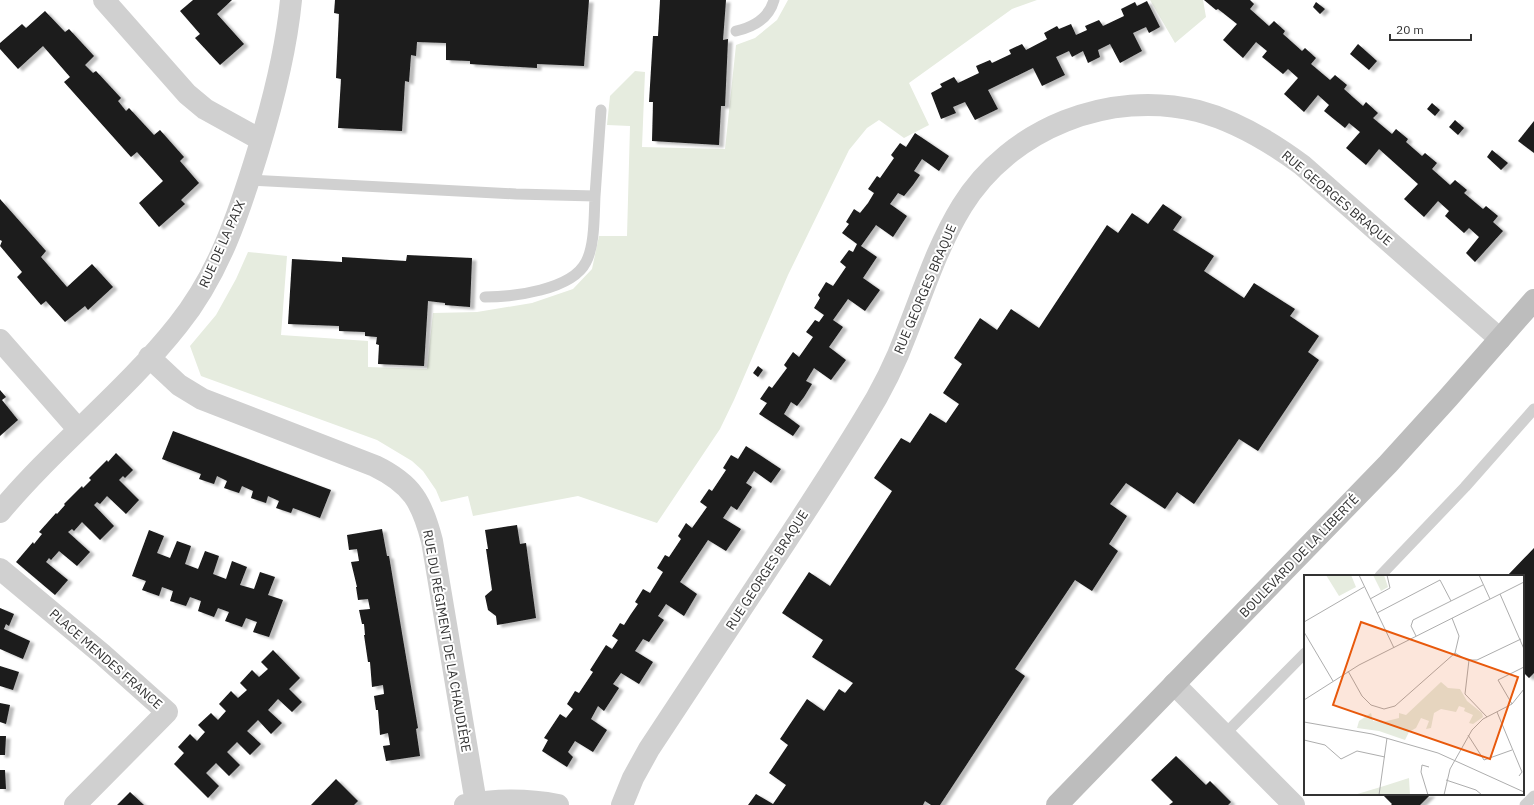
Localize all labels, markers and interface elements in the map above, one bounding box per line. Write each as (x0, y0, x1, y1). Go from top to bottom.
scale bar (1390, 16, 1471, 42)
text: 20 m (1396, 22, 1424, 37)
street label: RUE GEORGES BRAQUE (1278, 147, 1396, 249)
street label: RUE DE LA PAIX (195, 198, 249, 290)
street label: RUE GEORGES BRAQUE (890, 222, 960, 356)
street label: BOULEVARD DE LA LIBERTÉ (1236, 491, 1362, 621)
street label: RUE GEORGES BRAQUE (722, 507, 812, 633)
street label: RUE DU RÉGIMENT DE LA CHAUDIÈRE (419, 529, 475, 753)
inset map (1304, 575, 1524, 795)
street label: PLACE MENDES FRANCE (46, 605, 166, 713)

